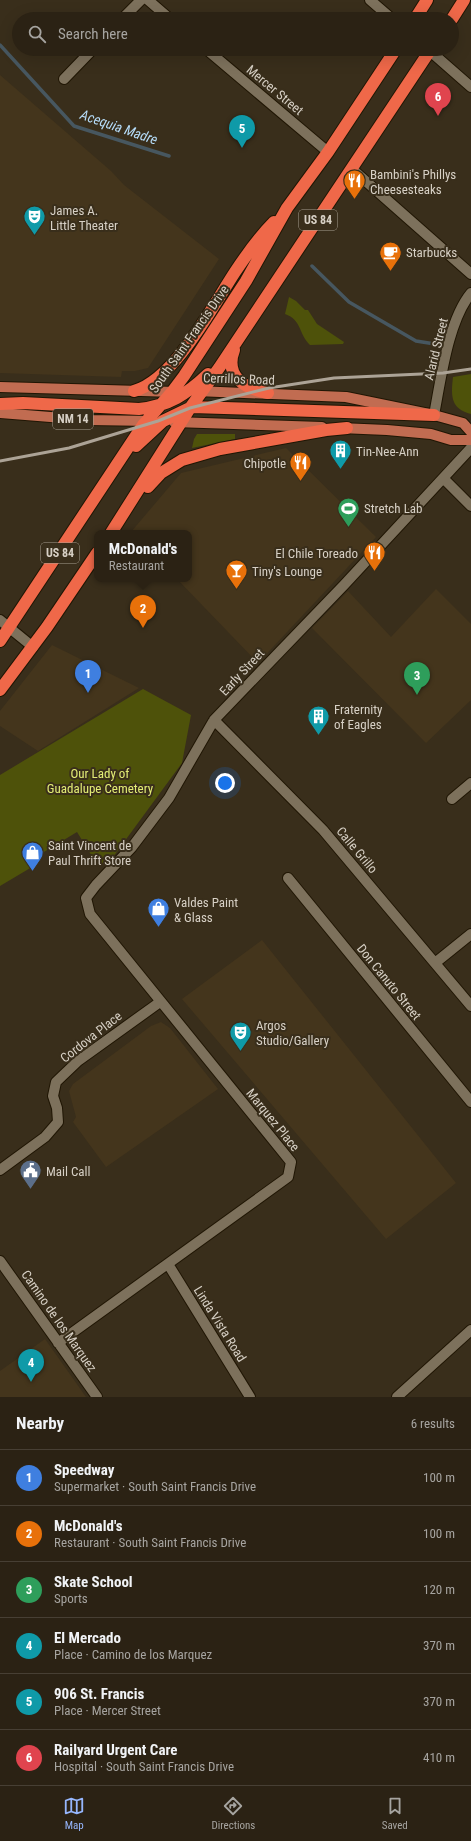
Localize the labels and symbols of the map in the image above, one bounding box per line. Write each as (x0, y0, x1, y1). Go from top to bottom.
street label: Mercer Street (244, 62, 306, 118)
pin: 6 (425, 83, 451, 116)
water label: Acequia Madre (77, 106, 160, 148)
pin: 5 (229, 115, 255, 148)
place label: Bambini's Phillys Cheesesteaks (370, 167, 456, 197)
restaurant icon: Bambini's Phillys Cheesesteaks (341, 168, 367, 201)
place label: James A. Little Theater (50, 203, 118, 233)
theatre icon: James A. Little Theater (21, 204, 47, 237)
road number: US 84 (299, 210, 337, 230)
cafe icon: Starbucks (377, 239, 403, 272)
place label: Starbucks (406, 245, 457, 260)
street label: South Saint Francis Drive (146, 282, 232, 396)
street label: Alarid Street (421, 316, 451, 382)
street label: Cerrillos Road (203, 370, 275, 388)
road number: NM 14 (53, 409, 93, 429)
building icon: Tin-Nee-Ann (327, 438, 353, 471)
place label: Tin-Nee-Ann (356, 444, 419, 459)
restaurant icon: Chipotle (288, 450, 314, 483)
place label: Chipotle (244, 456, 286, 471)
sports icon: Stretch Lab (336, 495, 362, 528)
place label: Stretch Lab (364, 501, 422, 516)
restaurant icon: El Chile Toreado (361, 540, 387, 573)
road number: US 84 (41, 543, 79, 563)
place label: El Chile Toreado (275, 546, 358, 561)
bar icon: Tiny's Lounge (223, 558, 249, 591)
place label: Tiny's Lounge (252, 564, 322, 579)
pin: 2 (130, 595, 156, 628)
street label: Early Street (217, 645, 268, 699)
pin: 1 (75, 660, 101, 693)
pin: 3 (404, 662, 430, 695)
place label: Fraternity of Eagles (334, 702, 383, 732)
building icon: Fraternity of Eagles (306, 703, 332, 736)
park label: Our Lady of Guadalupe Cemetery (47, 766, 154, 796)
your location (215, 773, 235, 793)
street label: Calle Grillo (333, 824, 381, 876)
place label: Saint Vincent de Paul Thrift Store (48, 838, 131, 868)
shop icon: Saint Vincent de Paul Thrift Store (19, 839, 45, 872)
place label: Valdes Paint & Glass (174, 895, 238, 925)
shop icon: Valdes Paint & Glass (146, 896, 172, 929)
street label: Don Canuto Street (354, 941, 424, 1023)
street label: Cordova Place (57, 1008, 125, 1066)
place label: Argos Studio/Gallery (256, 1018, 330, 1048)
theatre icon: Argos Studio/Gallery (227, 1019, 253, 1052)
street label: Marquez Place (243, 1086, 303, 1154)
public building icon: Mail Call (17, 1158, 43, 1191)
place label: Mail Call (46, 1164, 91, 1179)
street label: Camino de los Marquez (18, 1267, 100, 1375)
street label: Linda Vista Road (191, 1283, 249, 1365)
pin: 4 (18, 1349, 44, 1382)

